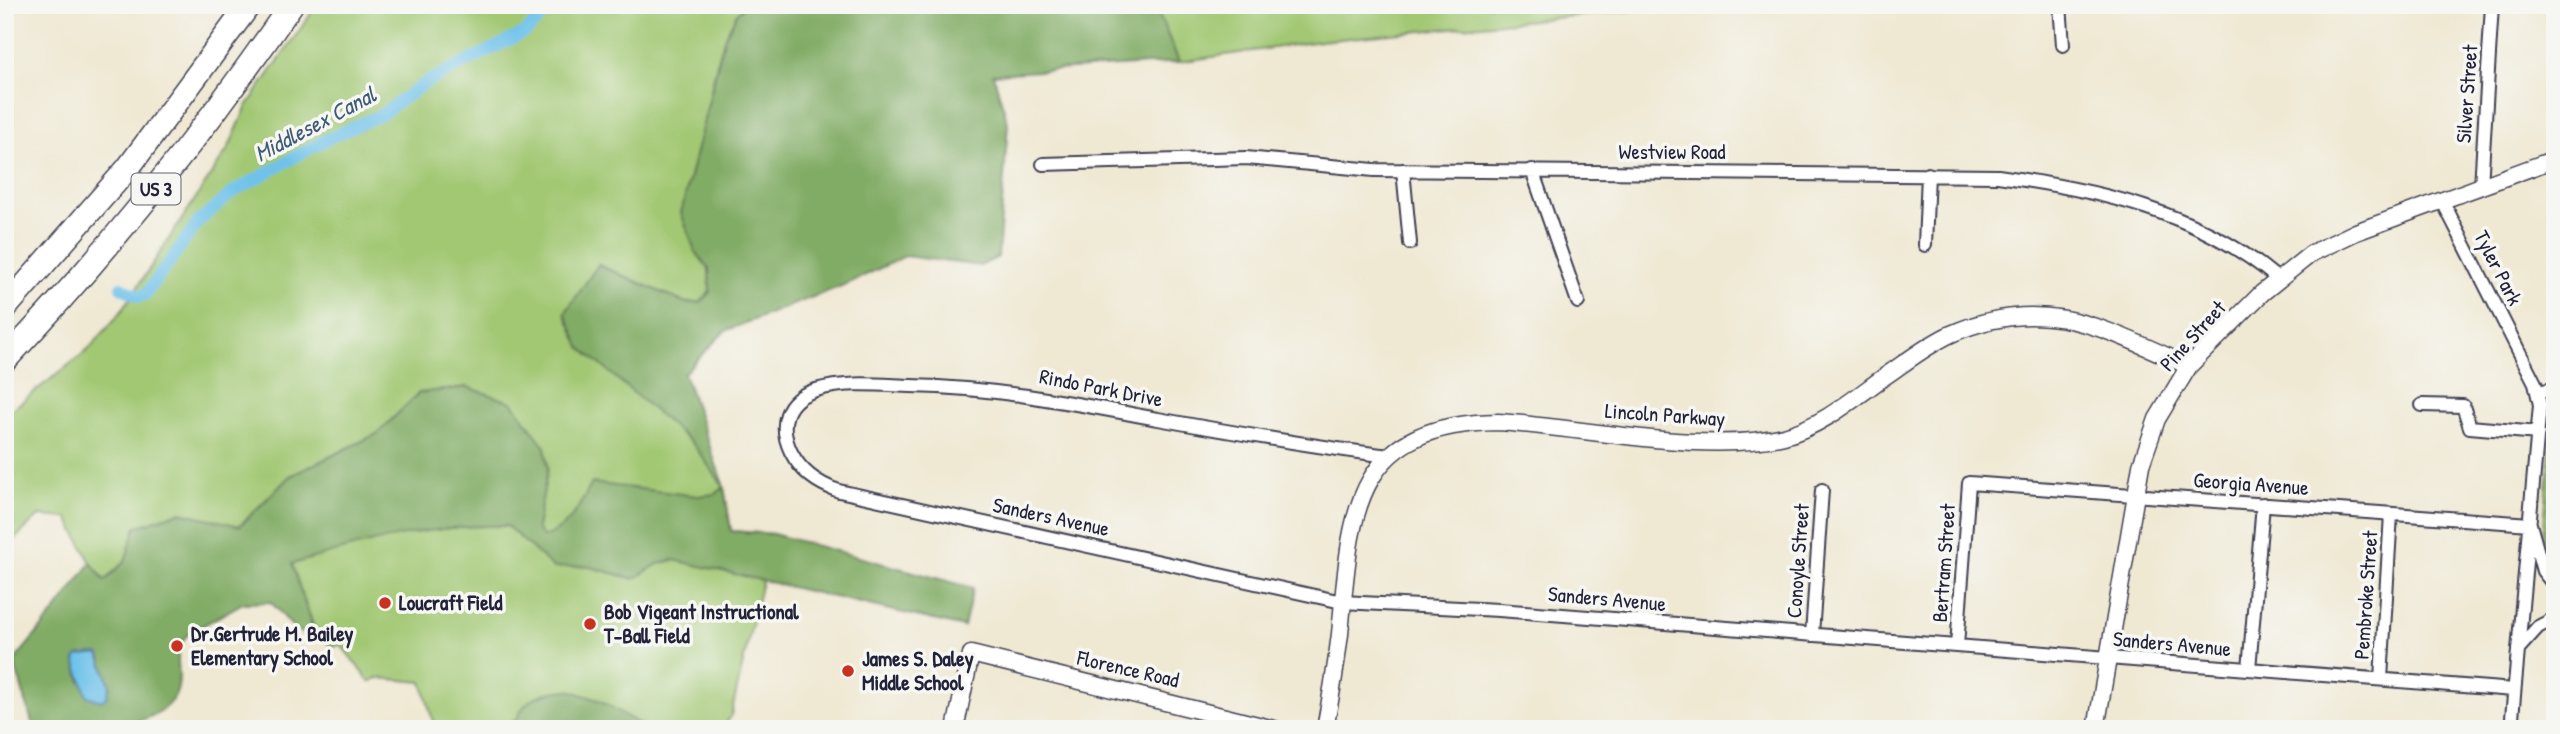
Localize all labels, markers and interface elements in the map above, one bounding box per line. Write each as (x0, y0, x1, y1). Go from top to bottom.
street label: Silver Street (2449, 43, 2484, 144)
water label: Middlesex Canal (249, 78, 381, 168)
street label: Westview Road (1618, 137, 1726, 166)
road number: US 3 (132, 174, 180, 204)
street label: Tyler Park (2467, 225, 2530, 311)
street label: Pine Street (2153, 293, 2233, 377)
street label: Rindo Park Drive (1037, 361, 1165, 414)
street label: Lincoln Parkway (1604, 396, 1726, 433)
street label: Georgia Avenue (2192, 465, 2310, 502)
street label: Sanders Avenue (990, 490, 1112, 543)
street label: Conoyle Street (1779, 502, 1816, 619)
street label: Bertram Street (1925, 502, 1962, 623)
street label: Pembroke Street (2347, 529, 2385, 660)
street label: Sanders Avenue (1547, 579, 1667, 618)
place label: Loucraft Field (399, 588, 503, 617)
marker: Loucraft Field (377, 595, 393, 611)
place label: Bob Vigeant Instructional T-Ball Field (603, 597, 799, 650)
marker: Bob Vigeant Instructional T-Ball Field (582, 616, 598, 632)
place label: Dr.Gertrude M. Bailey Elementary School (191, 619, 354, 673)
street label: Sanders Avenue (2112, 624, 2232, 663)
marker: Dr.Gertrude M. Bailey Elementary School (169, 638, 185, 654)
street label: Florence Road (1073, 643, 1182, 694)
place label: James S. Daley Middle School (862, 644, 974, 697)
marker: James S. Daley Middle School (840, 663, 856, 679)

